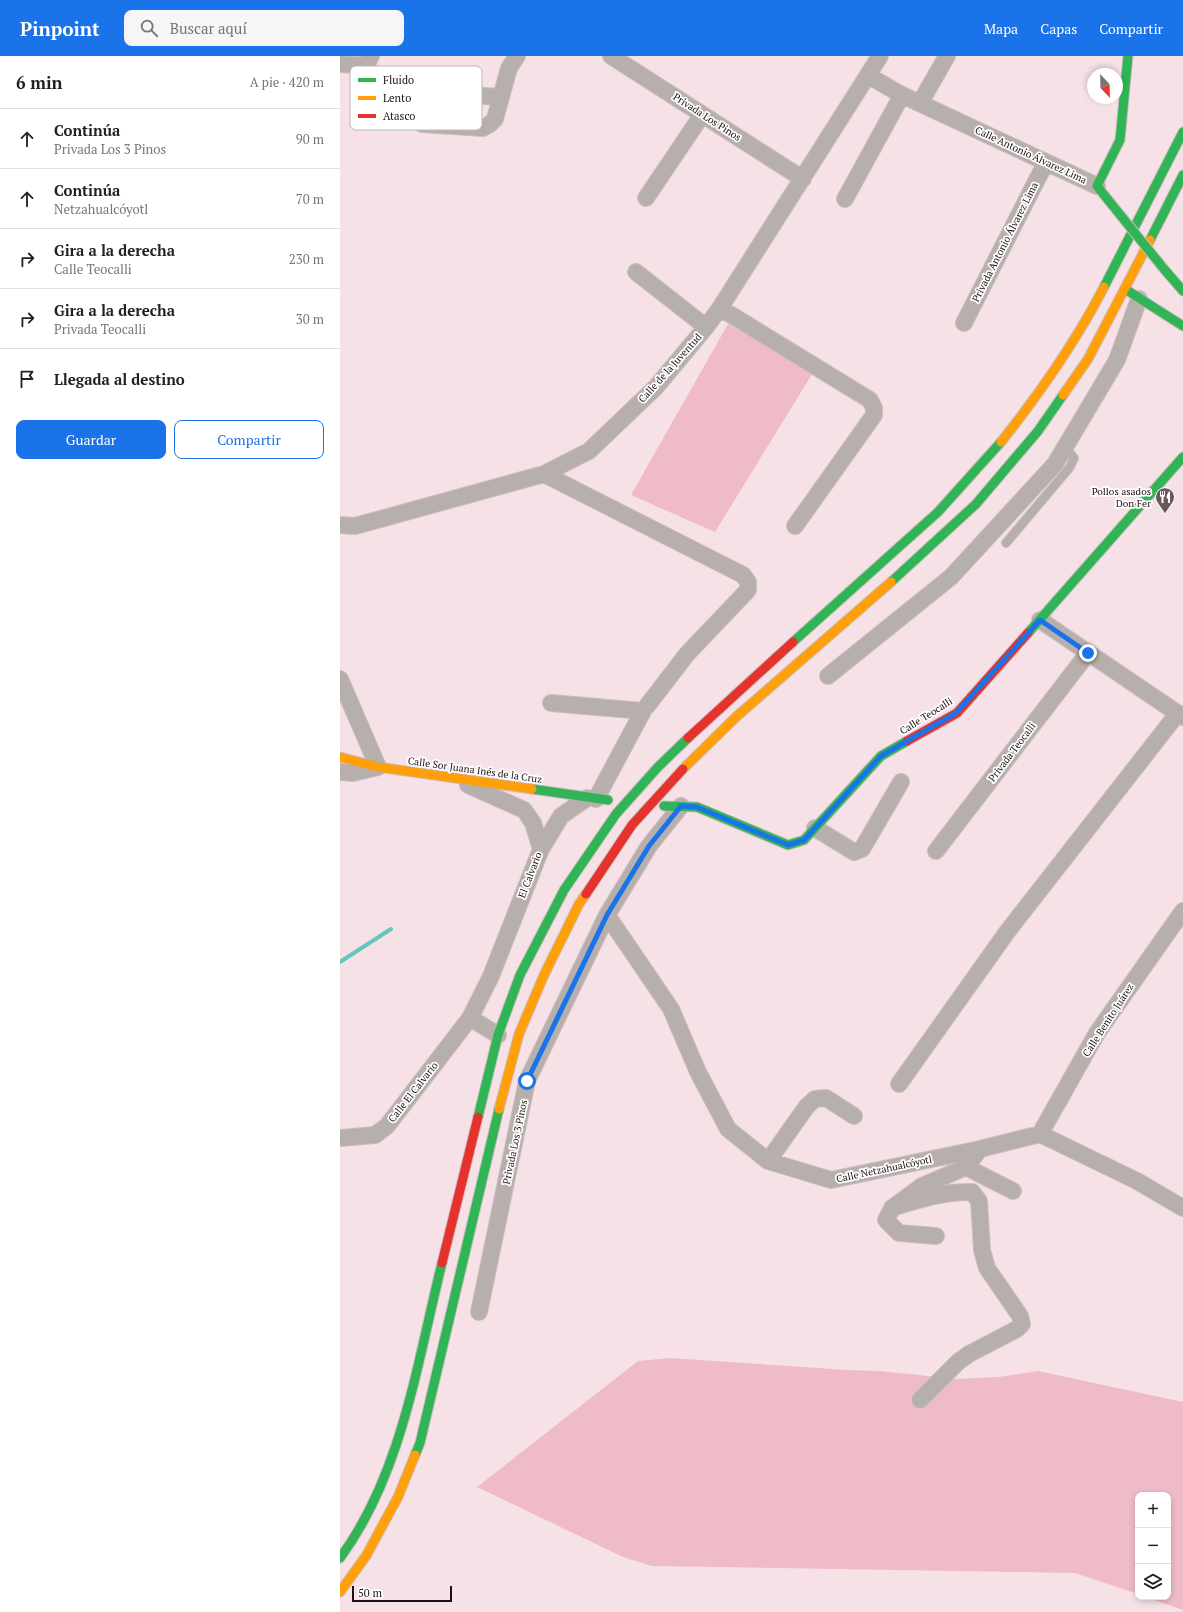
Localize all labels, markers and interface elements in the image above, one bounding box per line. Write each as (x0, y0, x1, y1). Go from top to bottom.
search box (124, 10, 404, 46)
text: Pinpoint (20, 16, 100, 41)
icon: search (138, 17, 160, 39)
text: Buscar aquí (170, 18, 247, 38)
text: Mapa (984, 19, 1018, 38)
text: Capas (1040, 19, 1077, 38)
text: Compartir (1099, 19, 1163, 38)
legend (350, 66, 482, 130)
north arrow (1087, 68, 1123, 104)
text: 6 min (16, 71, 63, 94)
text: A pie · 420 m (250, 73, 324, 91)
text: Fluido (383, 73, 414, 87)
street label: Privada Los Pinos (671, 90, 743, 144)
text: Lento (383, 91, 411, 105)
text: Atasco (383, 109, 415, 123)
text: Continúa (54, 120, 120, 140)
street label: Calle Antonio Álvarez Lima (973, 123, 1089, 187)
icon: ahead (16, 128, 38, 150)
text: 90 m (296, 130, 324, 148)
text: Privada Los 3 Pinos (54, 140, 166, 158)
text: Continúa (54, 180, 120, 200)
street label: Privada Antonio Álvarez Lima (969, 180, 1041, 304)
icon: ahead (16, 188, 38, 210)
text: 70 m (296, 190, 324, 208)
text: Netzahualcóyotl (54, 200, 148, 218)
text: Gira a la derecha (54, 240, 175, 260)
icon: right (16, 248, 38, 270)
text: 230 m (289, 250, 324, 268)
text: Calle Teocalli (54, 260, 132, 278)
text: Gira a la derecha (54, 300, 175, 320)
icon: right (16, 308, 38, 330)
text: 30 m (296, 310, 324, 328)
text: Privada Teocalli (54, 320, 146, 338)
street label: Calle de la Juventud (636, 330, 705, 405)
icon: arrive (16, 368, 38, 390)
text: Llegada al destino (54, 369, 185, 389)
button: Guardar (16, 420, 166, 459)
button: Compartir (174, 420, 324, 459)
place label: Pollos asados Don Fer (1092, 485, 1151, 510)
restaurant icon: Pollos asados Don Fer (1154, 486, 1176, 514)
route end (1079, 644, 1097, 662)
street label: Calle Teocalli (897, 695, 955, 737)
street label: Privada Teocalli (986, 720, 1038, 784)
street label: Calle Sor Juana Inés de la Cruz (407, 754, 543, 786)
street label: El Calvario (515, 850, 545, 900)
street label: Calle Benito Juárez (1080, 981, 1137, 1059)
street label: Calle El Calvario (385, 1059, 441, 1125)
route start (518, 1072, 536, 1090)
street label: Privada Los 3 Pinos (500, 1098, 530, 1186)
street label: Calle Netzahualcóyotl (835, 1153, 933, 1185)
map controls (1135, 1492, 1171, 1600)
button: + (1135, 1492, 1171, 1528)
button: − (1135, 1528, 1171, 1564)
button: layers (1135, 1564, 1171, 1600)
scale bar (352, 1584, 452, 1603)
text: 50 m (358, 1586, 382, 1600)

